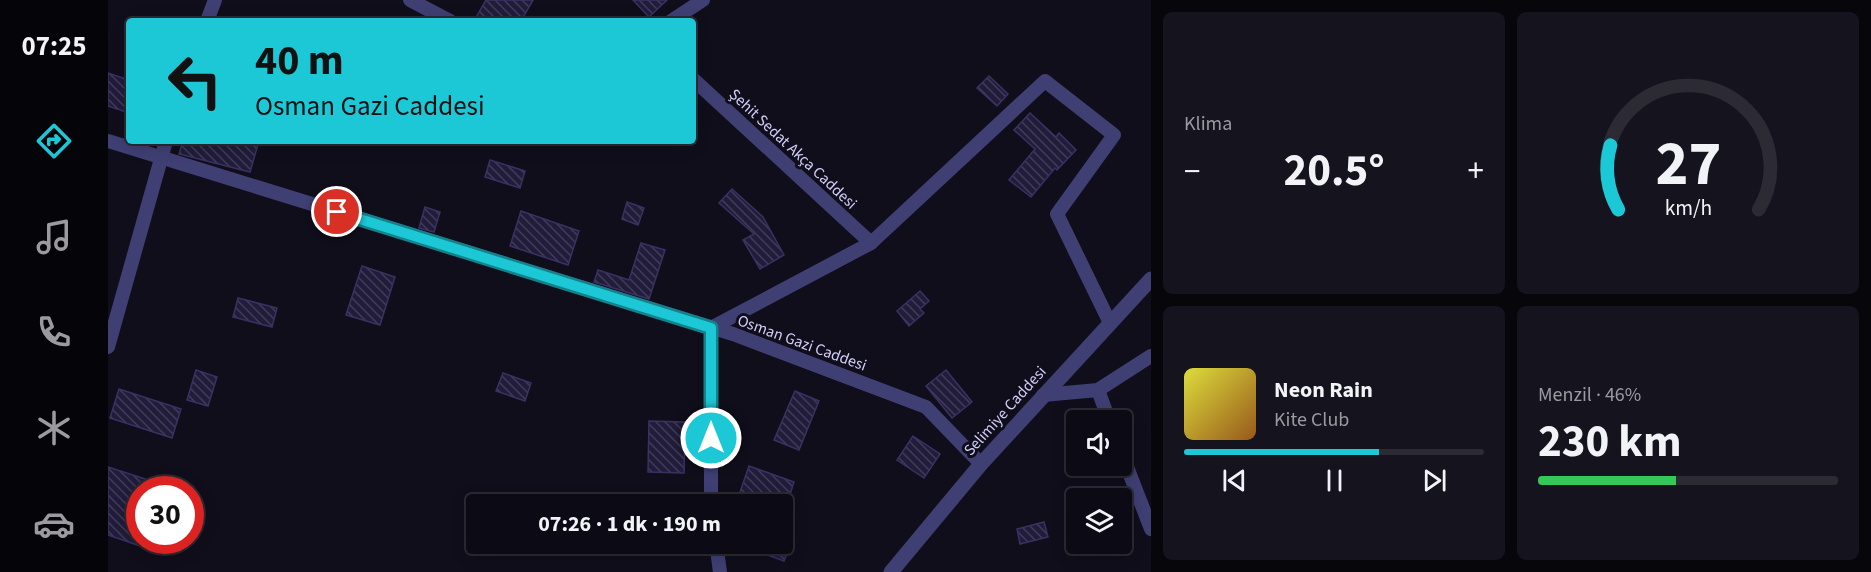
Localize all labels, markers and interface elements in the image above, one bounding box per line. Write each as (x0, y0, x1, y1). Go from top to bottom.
text: 07:25 (21, 27, 87, 66)
text: 40 m (255, 31, 344, 91)
icon: left (156, 42, 234, 120)
street label: Şehit Sedat Akça Caddesi (724, 84, 862, 214)
text: Osman Gazi Caddesi (255, 87, 485, 126)
text: Klima (1184, 110, 1232, 138)
icon: directions (33, 120, 75, 162)
text: 27 (1655, 120, 1721, 209)
text: 20.5° (1283, 139, 1385, 203)
text: − (1184, 148, 1200, 195)
text: + (1468, 148, 1484, 195)
pin (311, 186, 362, 237)
text: km/h (1664, 193, 1712, 224)
icon: arrive (320, 195, 353, 228)
icon: music (33, 216, 75, 258)
street label: Osman Gazi Caddesi (734, 309, 870, 377)
icon: phone (33, 311, 75, 353)
street label: Selimiye Caddesi (959, 361, 1051, 461)
text: Neon Rain (1274, 374, 1373, 406)
text: Menzil · 46% (1538, 381, 1641, 409)
position arrow (679, 406, 743, 470)
text: Kite Club (1274, 406, 1349, 434)
icon: climate (33, 407, 75, 449)
map controls (1066, 410, 1132, 554)
button: sound (1066, 410, 1132, 476)
text: 230 km (1538, 410, 1682, 474)
icon: previous (1218, 464, 1251, 497)
icon: pause (1318, 464, 1351, 497)
icon: next (1418, 464, 1451, 497)
speed limit sign: 30 (126, 476, 204, 554)
button: layers (1066, 488, 1132, 554)
icon: car (33, 503, 75, 545)
text: 07:26 · 1 dk · 190 m (538, 508, 721, 540)

